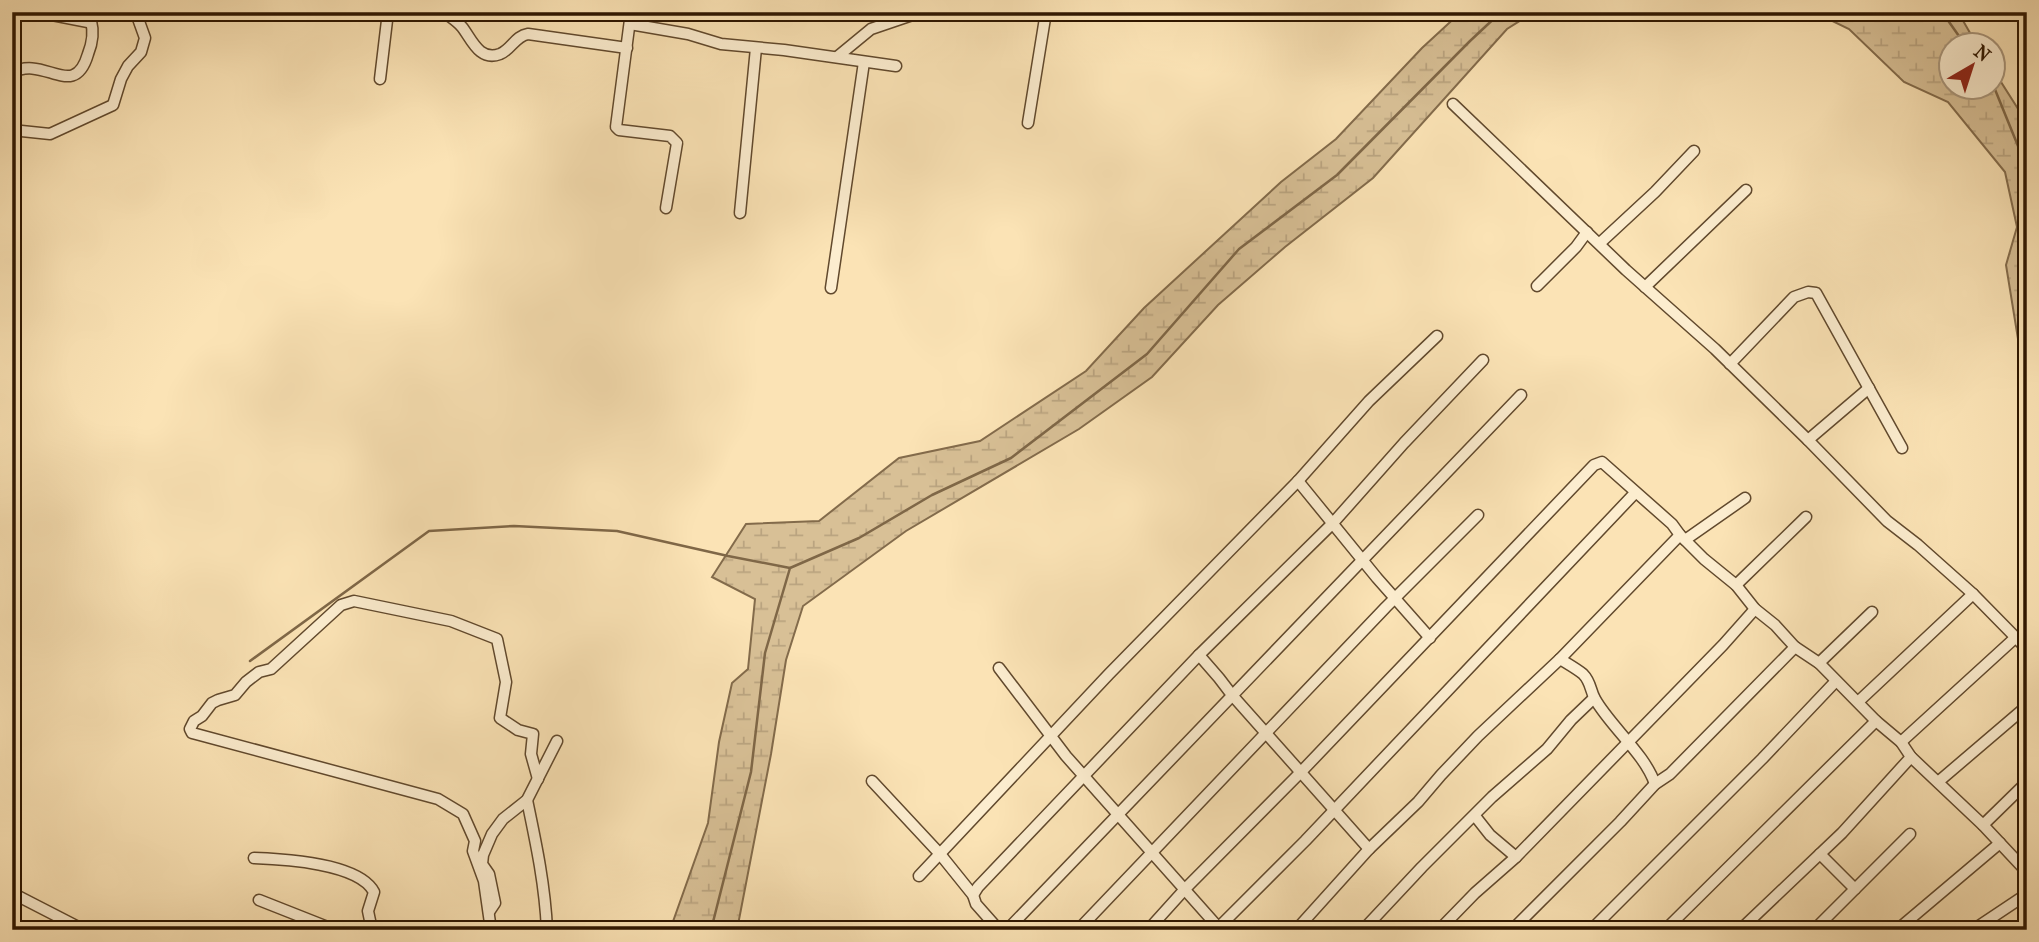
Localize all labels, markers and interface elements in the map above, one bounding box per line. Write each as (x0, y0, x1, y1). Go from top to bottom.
north arrow (1938, 32, 2008, 102)
text: N (1970, 40, 1995, 67)

